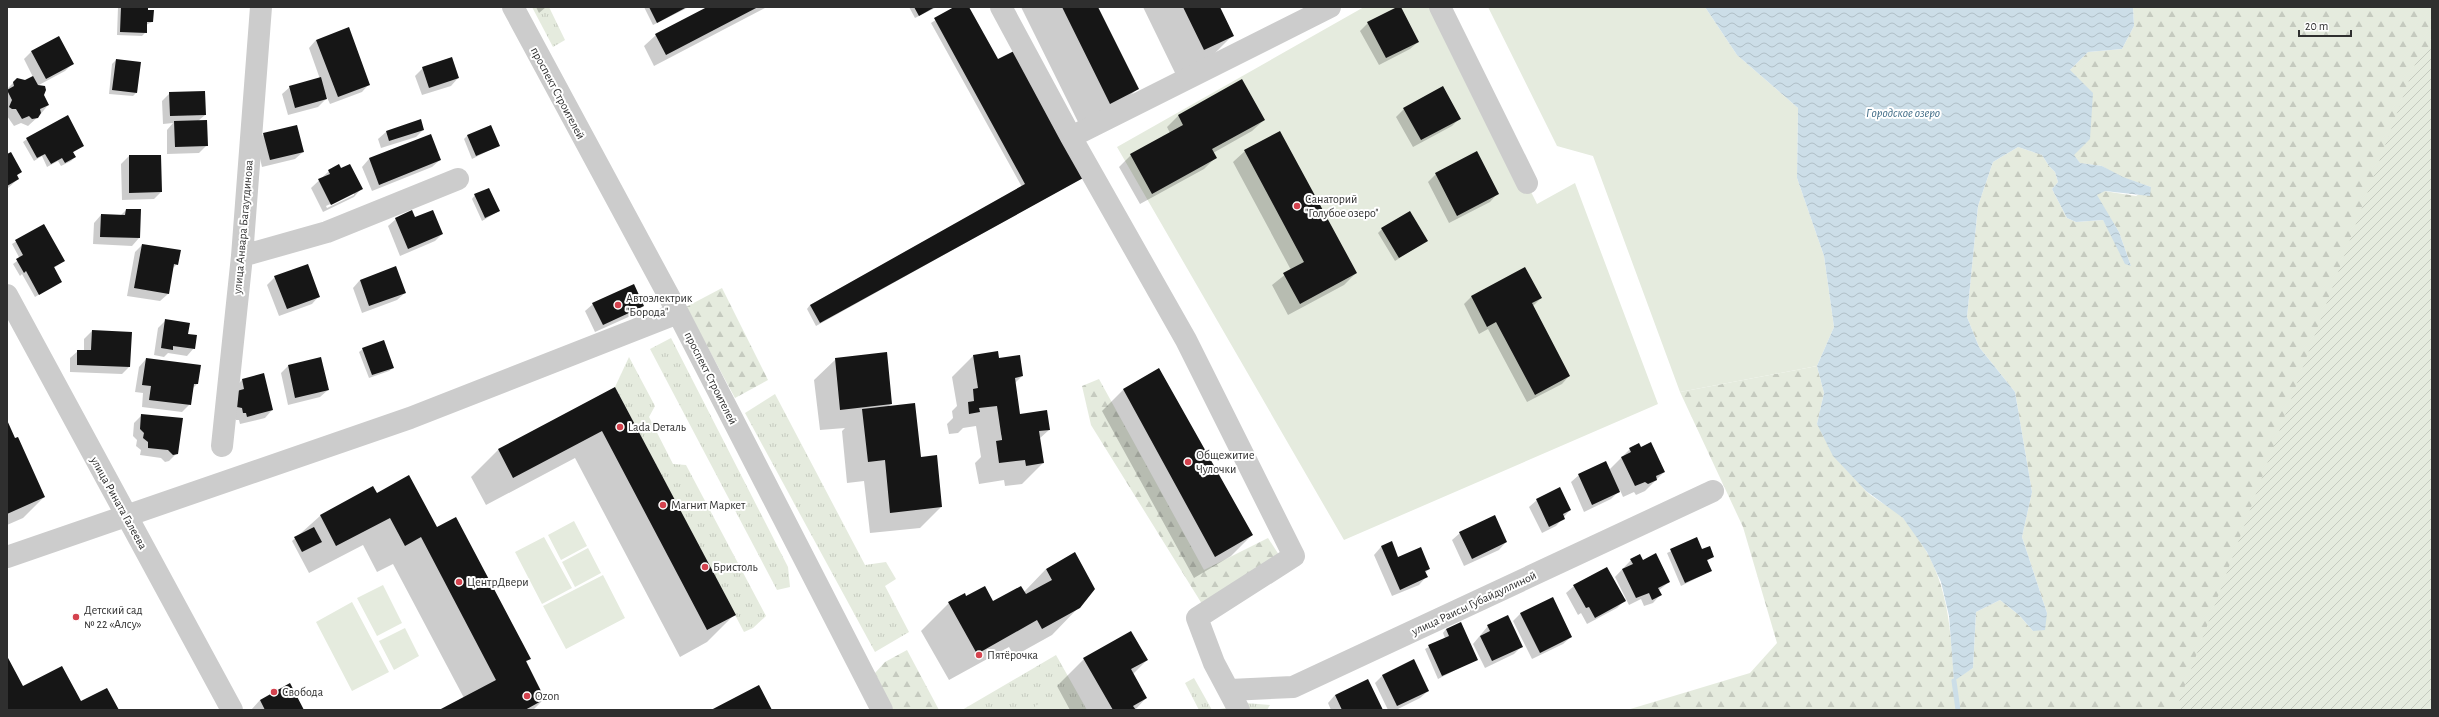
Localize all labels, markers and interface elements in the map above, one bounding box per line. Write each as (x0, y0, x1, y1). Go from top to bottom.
scale bar (2299, 12, 2351, 38)
text: 20 m (2305, 20, 2328, 32)
street label: проспект Строителей (529, 45, 587, 141)
water label: Городское озеро (1866, 107, 1940, 120)
street label: улица Анвара Багаутдинова (231, 159, 256, 296)
place label: Санаторий "Голубое озеро" (1305, 193, 1379, 220)
marker: Санаторий "Голубое озеро" (1292, 201, 1302, 211)
place label: Автоэлектрик "Борода" (626, 292, 693, 318)
marker: Автоэлектрик "Борода" (613, 300, 623, 310)
street label: проспект Строителей (682, 330, 740, 426)
place label: Lada Dеталь (628, 421, 686, 433)
marker: Lada Dеталь (615, 422, 625, 432)
place label: Общежитие Чулочки (1196, 449, 1254, 476)
street label: улица Рината Галеева (87, 454, 150, 552)
marker: Общежитие Чулочки (1183, 457, 1193, 467)
place label: Магнит Маркет (671, 499, 746, 511)
marker: Магнит Маркет (658, 500, 668, 510)
place label: Бристоль (713, 561, 758, 573)
marker: Бристоль (700, 562, 710, 572)
street label: улица Раисы Губайдуллиной (1409, 569, 1539, 639)
place label: ЦентрДвери (467, 576, 529, 588)
marker: ЦентрДвери (454, 577, 464, 587)
place label: Детский сад № 22 «Алсу» (84, 604, 143, 631)
marker: Детский сад № 22 «Алсу» (71, 612, 81, 622)
place label: Пятёрочка (987, 649, 1039, 661)
marker: Пятёрочка (974, 650, 984, 660)
place label: Свобода (282, 686, 324, 698)
marker: Свобода (269, 687, 279, 697)
place label: Ozon (535, 690, 559, 702)
marker: Ozon (522, 691, 532, 701)

